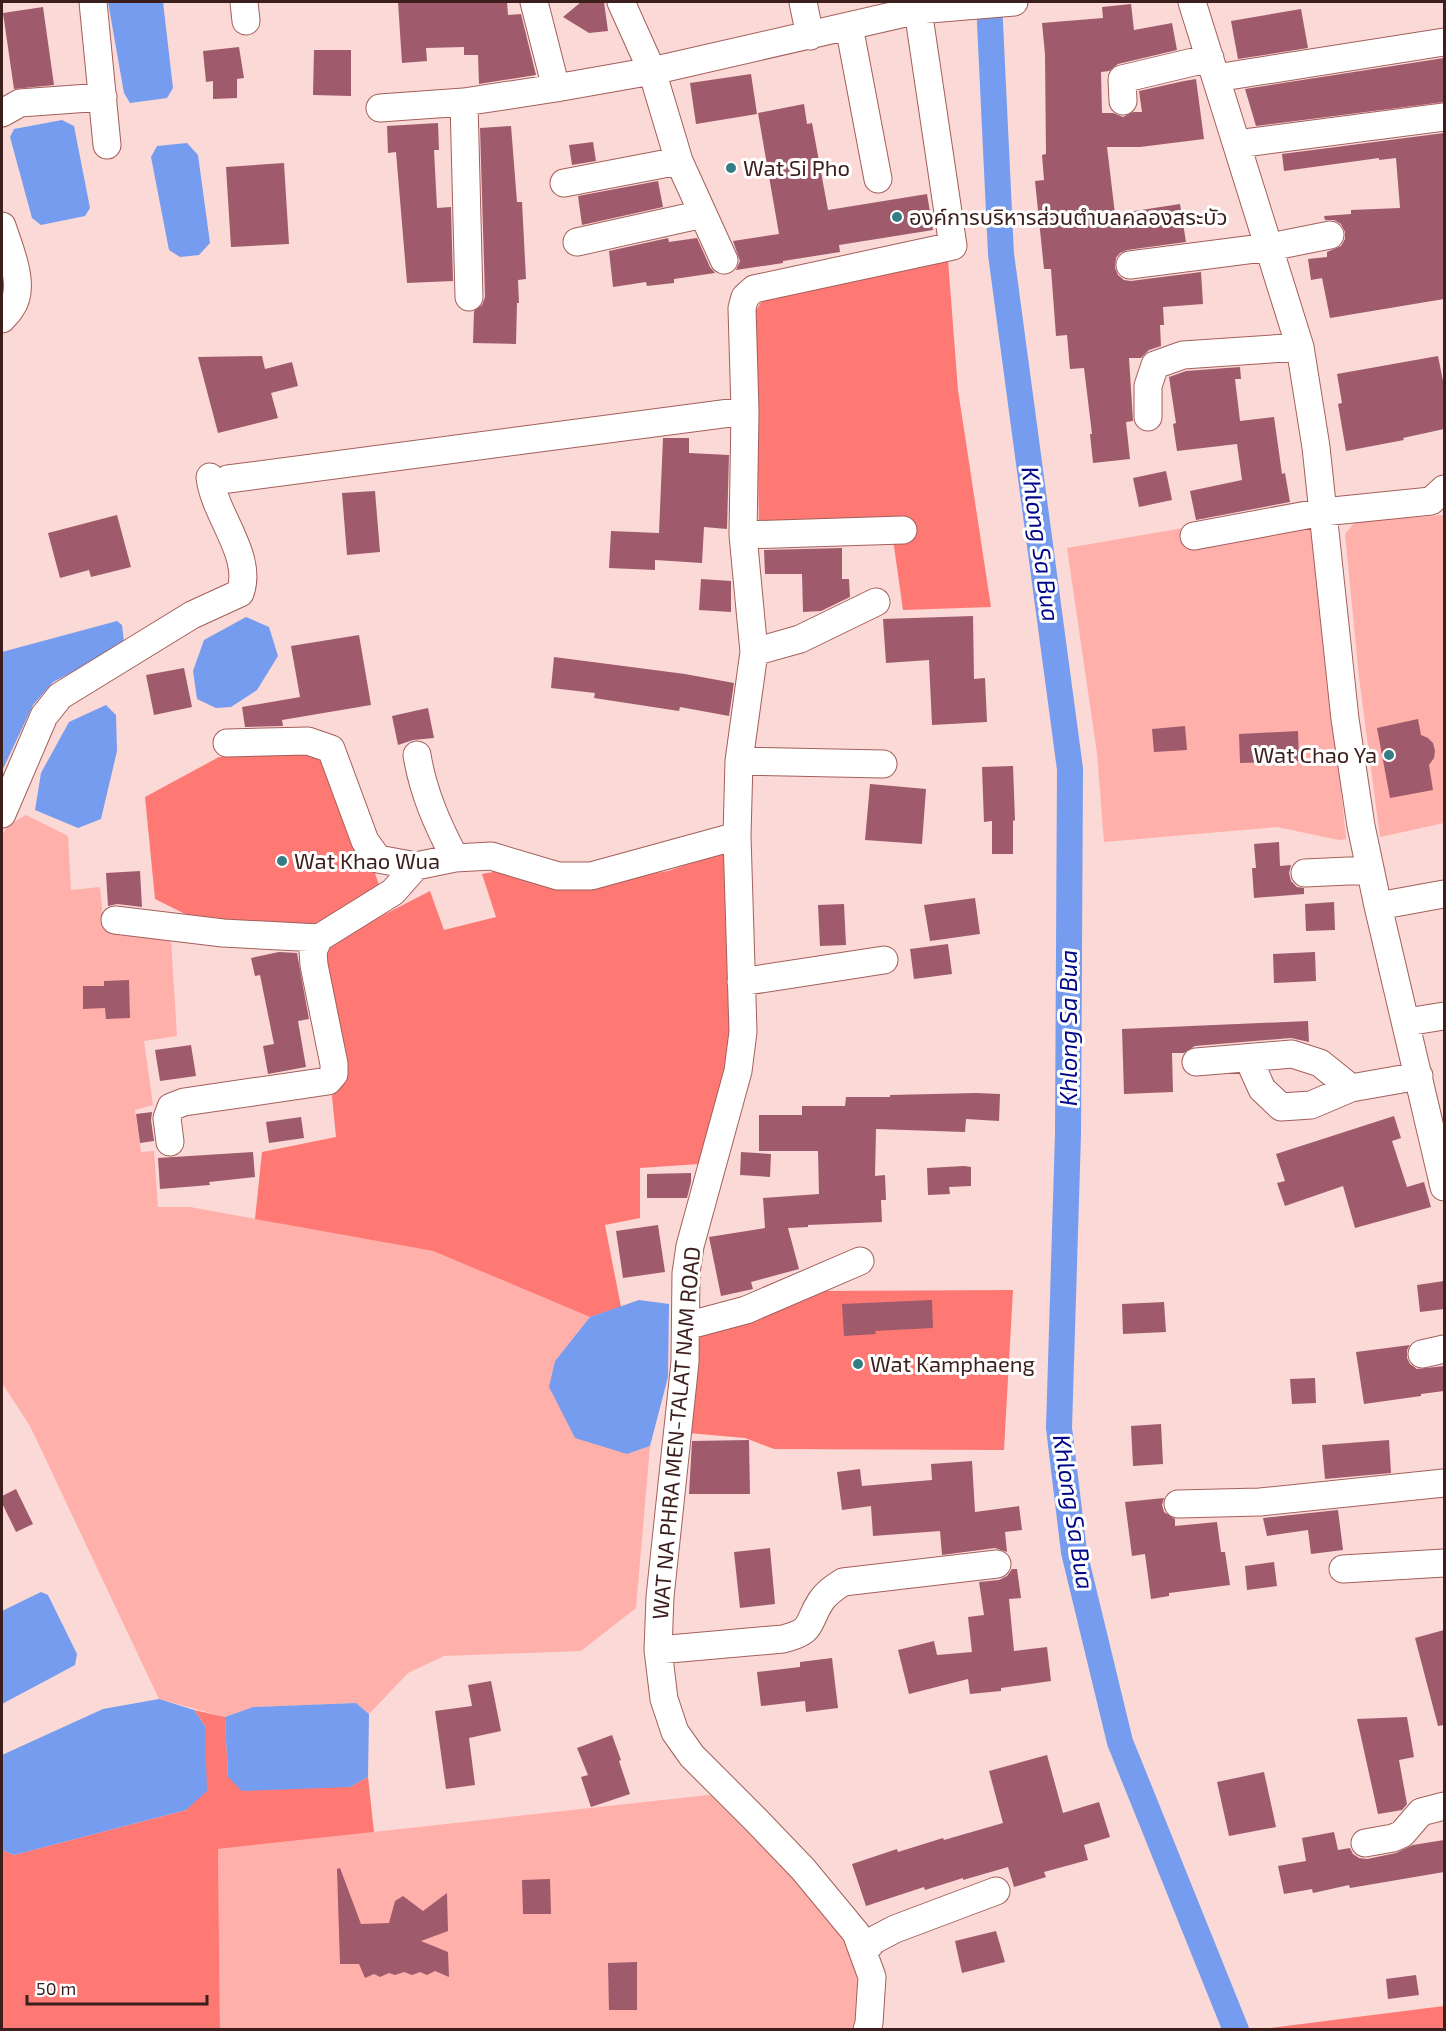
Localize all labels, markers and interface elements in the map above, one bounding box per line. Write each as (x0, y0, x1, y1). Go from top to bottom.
place label: Wat Si Pho (743, 154, 850, 180)
marker: Wat Si Pho (724, 161, 738, 175)
place label: องค์การบริหารส่วนตำบลคลองสระบัว (909, 203, 1227, 229)
marker: องค์การบริหารส่วนตำบลคลองสระบัว (890, 210, 904, 224)
water label: Khlong Sa Bua (1016, 464, 1067, 623)
place label: Wat Chao Ya (1253, 741, 1377, 767)
marker: Wat Chao Ya (1382, 748, 1396, 762)
place label: Wat Khao Wua (294, 847, 440, 873)
marker: Wat Khao Wua (275, 854, 289, 868)
water label: Khlong Sa Bua (1053, 950, 1082, 1106)
street label: WAT NA PHRA MEN-TALAT NAM ROAD (646, 1245, 704, 1621)
place label: Wat Kamphaeng (870, 1350, 1035, 1376)
marker: Wat Kamphaeng (851, 1357, 865, 1371)
water label: Khlong Sa Bua (1048, 1432, 1101, 1591)
scale bar (27, 1968, 207, 2006)
text: 50 m (36, 1977, 76, 1999)

